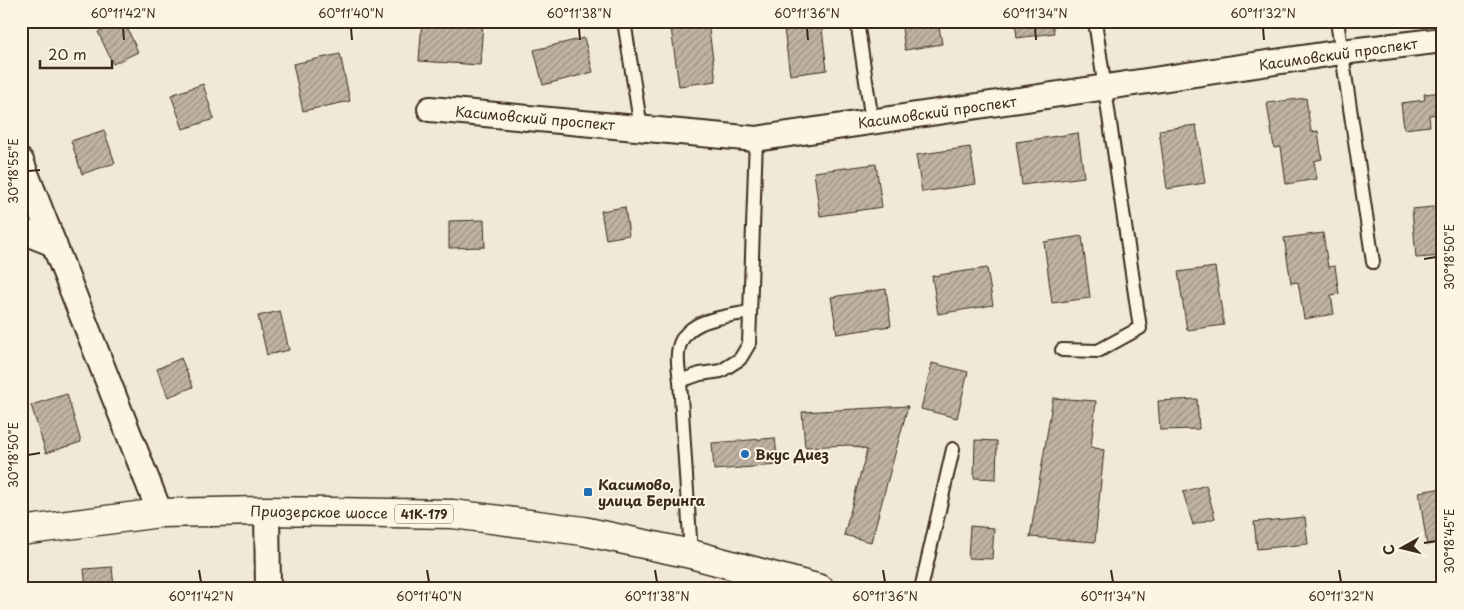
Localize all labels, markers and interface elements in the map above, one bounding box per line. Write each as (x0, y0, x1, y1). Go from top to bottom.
text: 60°11'42"N (90, 4, 156, 22)
text: 60°11'40"N (318, 4, 384, 22)
text: 60°11'38"N (546, 4, 612, 22)
text: 60°11'36"N (774, 4, 840, 22)
text: 60°11'34"N (1002, 4, 1068, 22)
text: 60°11'32"N (1230, 4, 1296, 22)
street label: Касимовский проспект (1257, 32, 1419, 76)
scale bar (40, 38, 112, 70)
text: 20 m (48, 42, 87, 65)
street label: Касимовский проспект (856, 90, 1018, 134)
street label: Касимовский проспект (454, 101, 616, 135)
text: 30°18'55"E (4, 138, 22, 204)
text: 30°18'50"E (1440, 224, 1458, 290)
text: 30°18'50"E (4, 422, 22, 488)
place label: Вкус Диез (755, 444, 829, 465)
marker: Вкус Диез (739, 448, 751, 460)
place label: Касимово, улица Беринга (598, 474, 706, 511)
marker: Касимово, улица Беринга (582, 486, 594, 498)
street label: Приозерское шоссе (250, 500, 388, 524)
road number: 41К-179 (395, 504, 453, 524)
text: 30°18'45"E (1440, 508, 1458, 574)
north arrow (1376, 522, 1426, 572)
text: С (1378, 543, 1400, 557)
text: 60°11'42"N (168, 587, 234, 605)
text: 60°11'40"N (396, 587, 462, 605)
text: 60°11'38"N (624, 587, 690, 605)
text: 60°11'36"N (852, 587, 918, 605)
text: 60°11'34"N (1080, 587, 1146, 605)
text: 60°11'32"N (1308, 587, 1374, 605)

